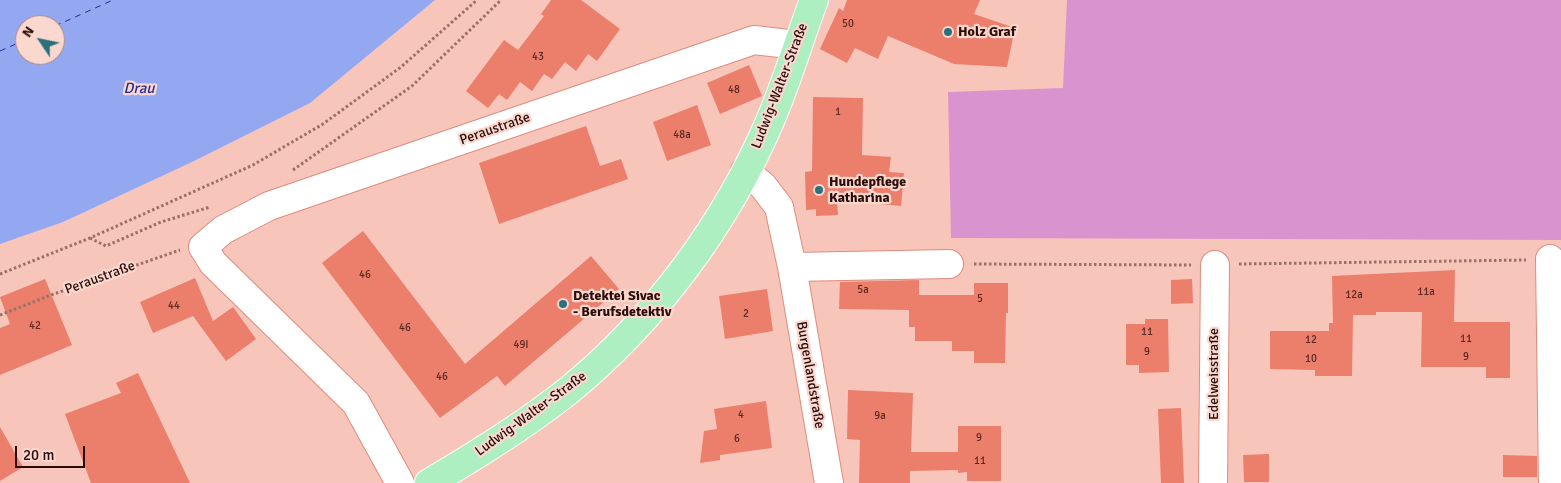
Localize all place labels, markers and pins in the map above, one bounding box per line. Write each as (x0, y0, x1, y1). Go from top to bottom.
place label: Holz Graf (958, 24, 1016, 40)
marker: Holz Graf (942, 26, 954, 38)
place label: Hundepflege Katharina (829, 174, 906, 206)
marker: Hundepflege Katharina (813, 184, 825, 196)
place label: Detektei Sivac - Berufsdetektiv (573, 288, 671, 321)
marker: Detektei Sivac - Berufsdetektiv (557, 298, 569, 310)

